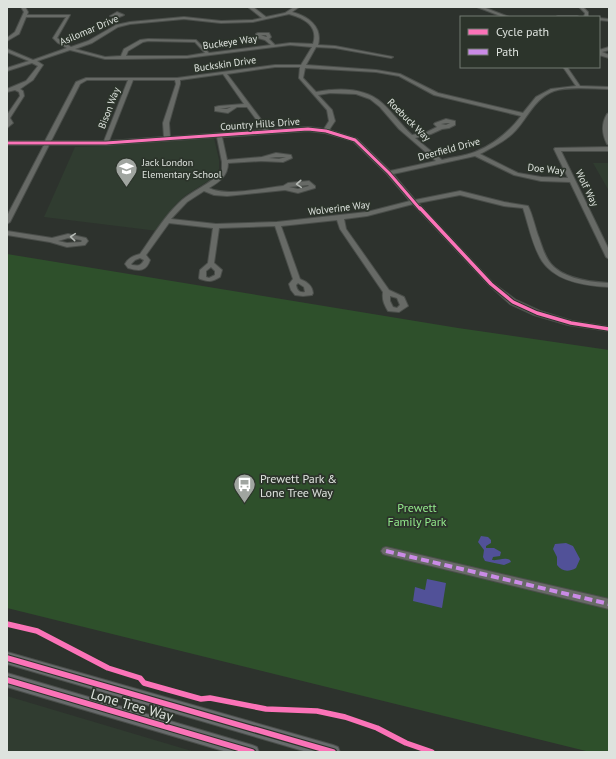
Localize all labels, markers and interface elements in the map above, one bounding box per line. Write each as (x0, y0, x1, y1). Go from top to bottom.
street label: Asilomar Drive (58, 12, 120, 48)
legend (460, 16, 600, 68)
text: Cycle path (496, 24, 549, 39)
street label: Buckeye Way (202, 32, 258, 52)
text: Path (496, 44, 519, 59)
street label: Buckskin Drive (193, 53, 257, 75)
street label: Bison Way (95, 85, 123, 131)
street label: Roebuck Way (385, 96, 434, 145)
street label: Country Hills Drive (220, 115, 300, 133)
street label: Deerfield Drive (416, 134, 482, 164)
school or university icon: Jack London Elementary School (114, 155, 140, 188)
place label: Jack London Elementary School (141, 156, 222, 181)
street label: Doe Way (527, 161, 565, 177)
street label: Wolf Way (573, 167, 602, 209)
one-way arrow (296, 179, 302, 188)
street label: Wolverine Way (307, 198, 371, 218)
one-way arrow (70, 233, 76, 242)
place label: Prewett Park & Lone Tree Way (260, 471, 337, 500)
bus stop icon: Prewett Park & Lone Tree Way (231, 472, 257, 505)
park label: Prewett Family Park (387, 500, 447, 529)
street label: Lone Tree Way (89, 685, 176, 726)

